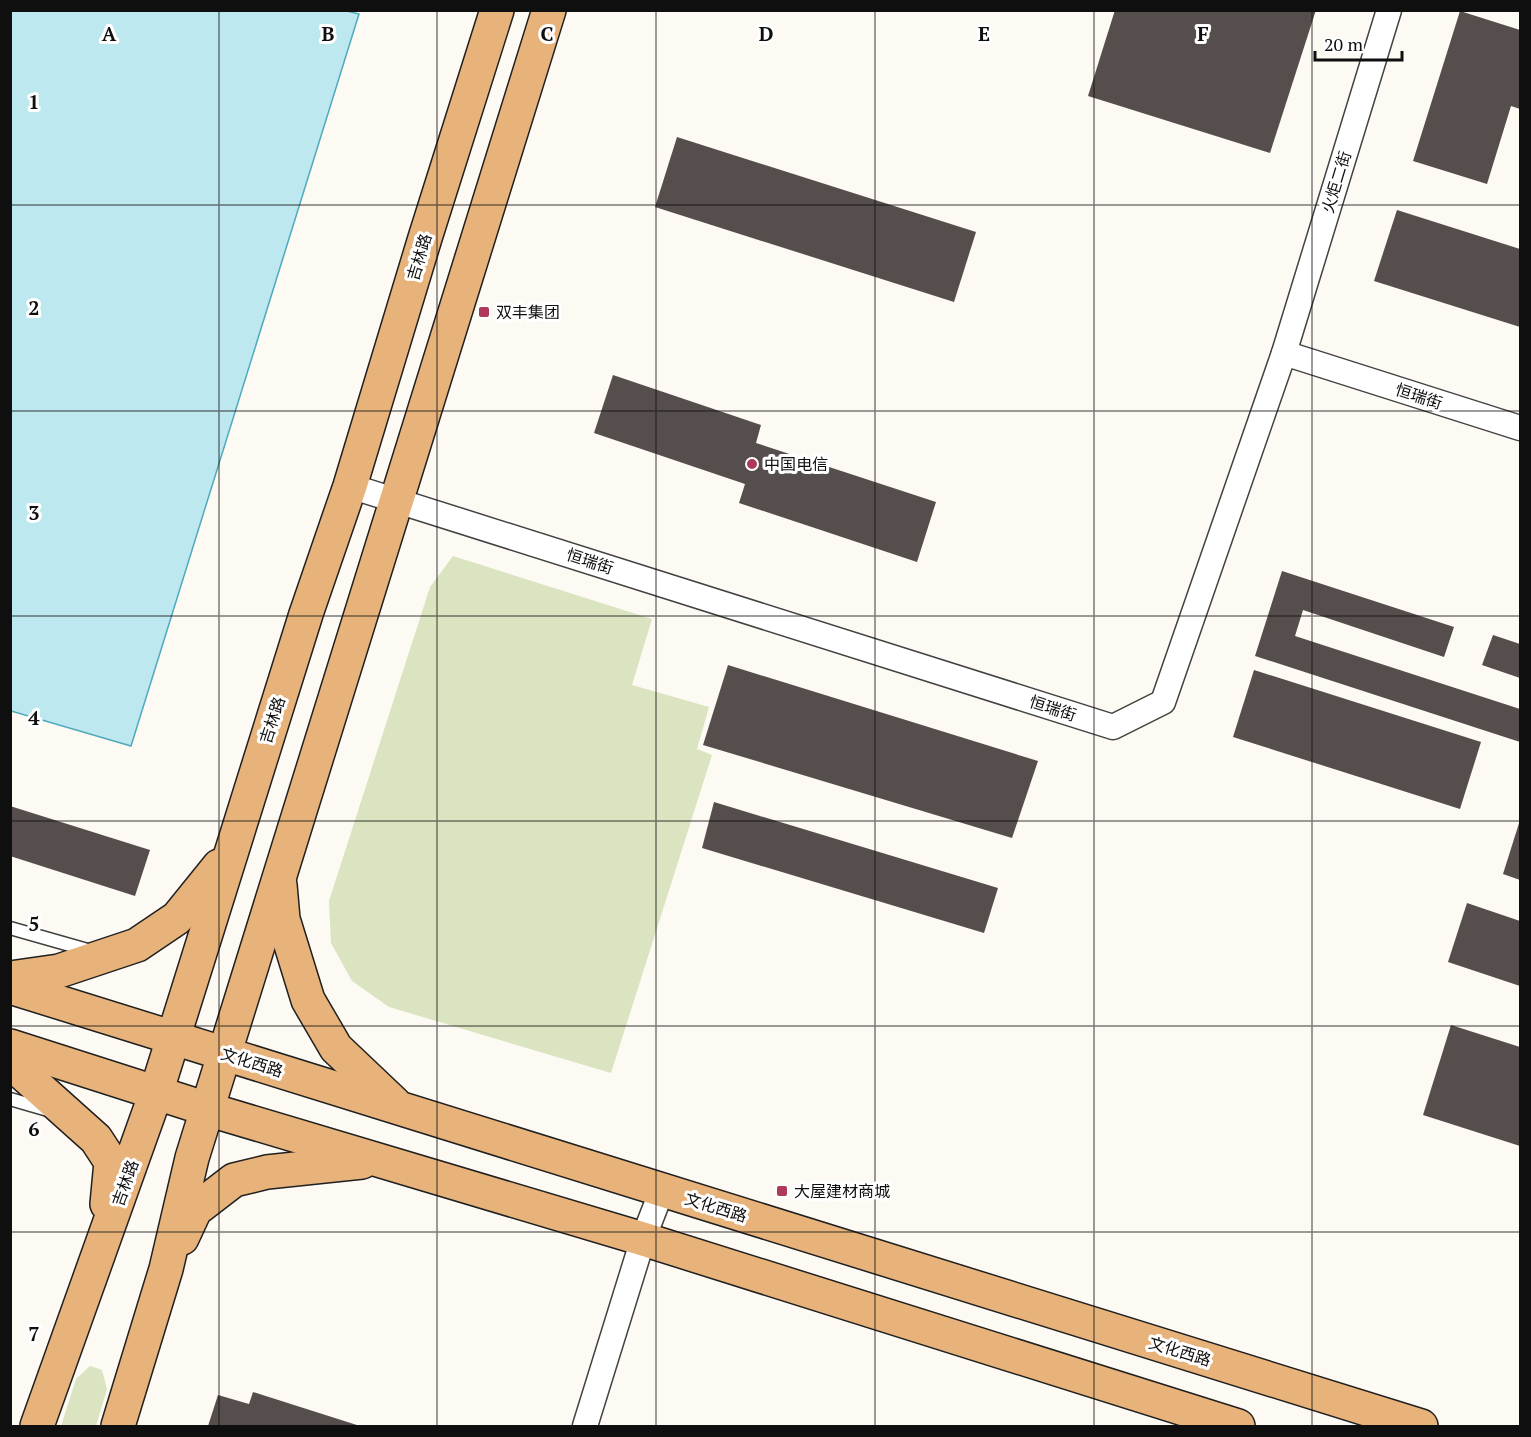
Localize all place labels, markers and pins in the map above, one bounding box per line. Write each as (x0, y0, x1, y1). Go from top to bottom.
place label: 双丰集团 (496, 301, 560, 323)
marker: 双丰集团 (477, 305, 491, 319)
place label: 中国电信 (764, 453, 828, 475)
marker: 中国电信 (745, 457, 759, 471)
place label: 大屋建材商城 (794, 1180, 890, 1202)
marker: 大屋建材商城 (775, 1184, 789, 1198)

